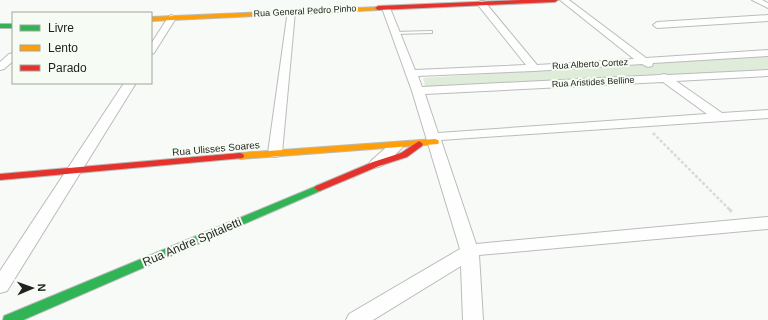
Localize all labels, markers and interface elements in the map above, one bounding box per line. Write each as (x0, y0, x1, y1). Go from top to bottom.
street label: Rua General Pedro Pinho (253, 3, 357, 19)
legend (12, 12, 152, 84)
text: Livre (48, 21, 74, 35)
text: Lento (48, 41, 78, 55)
street label: Rua Alberto Cortez (552, 57, 629, 71)
text: Parado (48, 61, 87, 75)
street label: Rua Aristides Belline (552, 75, 634, 89)
street label: Rua Ulisses Soares (172, 139, 260, 158)
street label: Rua Andre Spitaletti (140, 215, 244, 269)
north arrow (12, 268, 52, 308)
text: N (36, 283, 48, 292)

